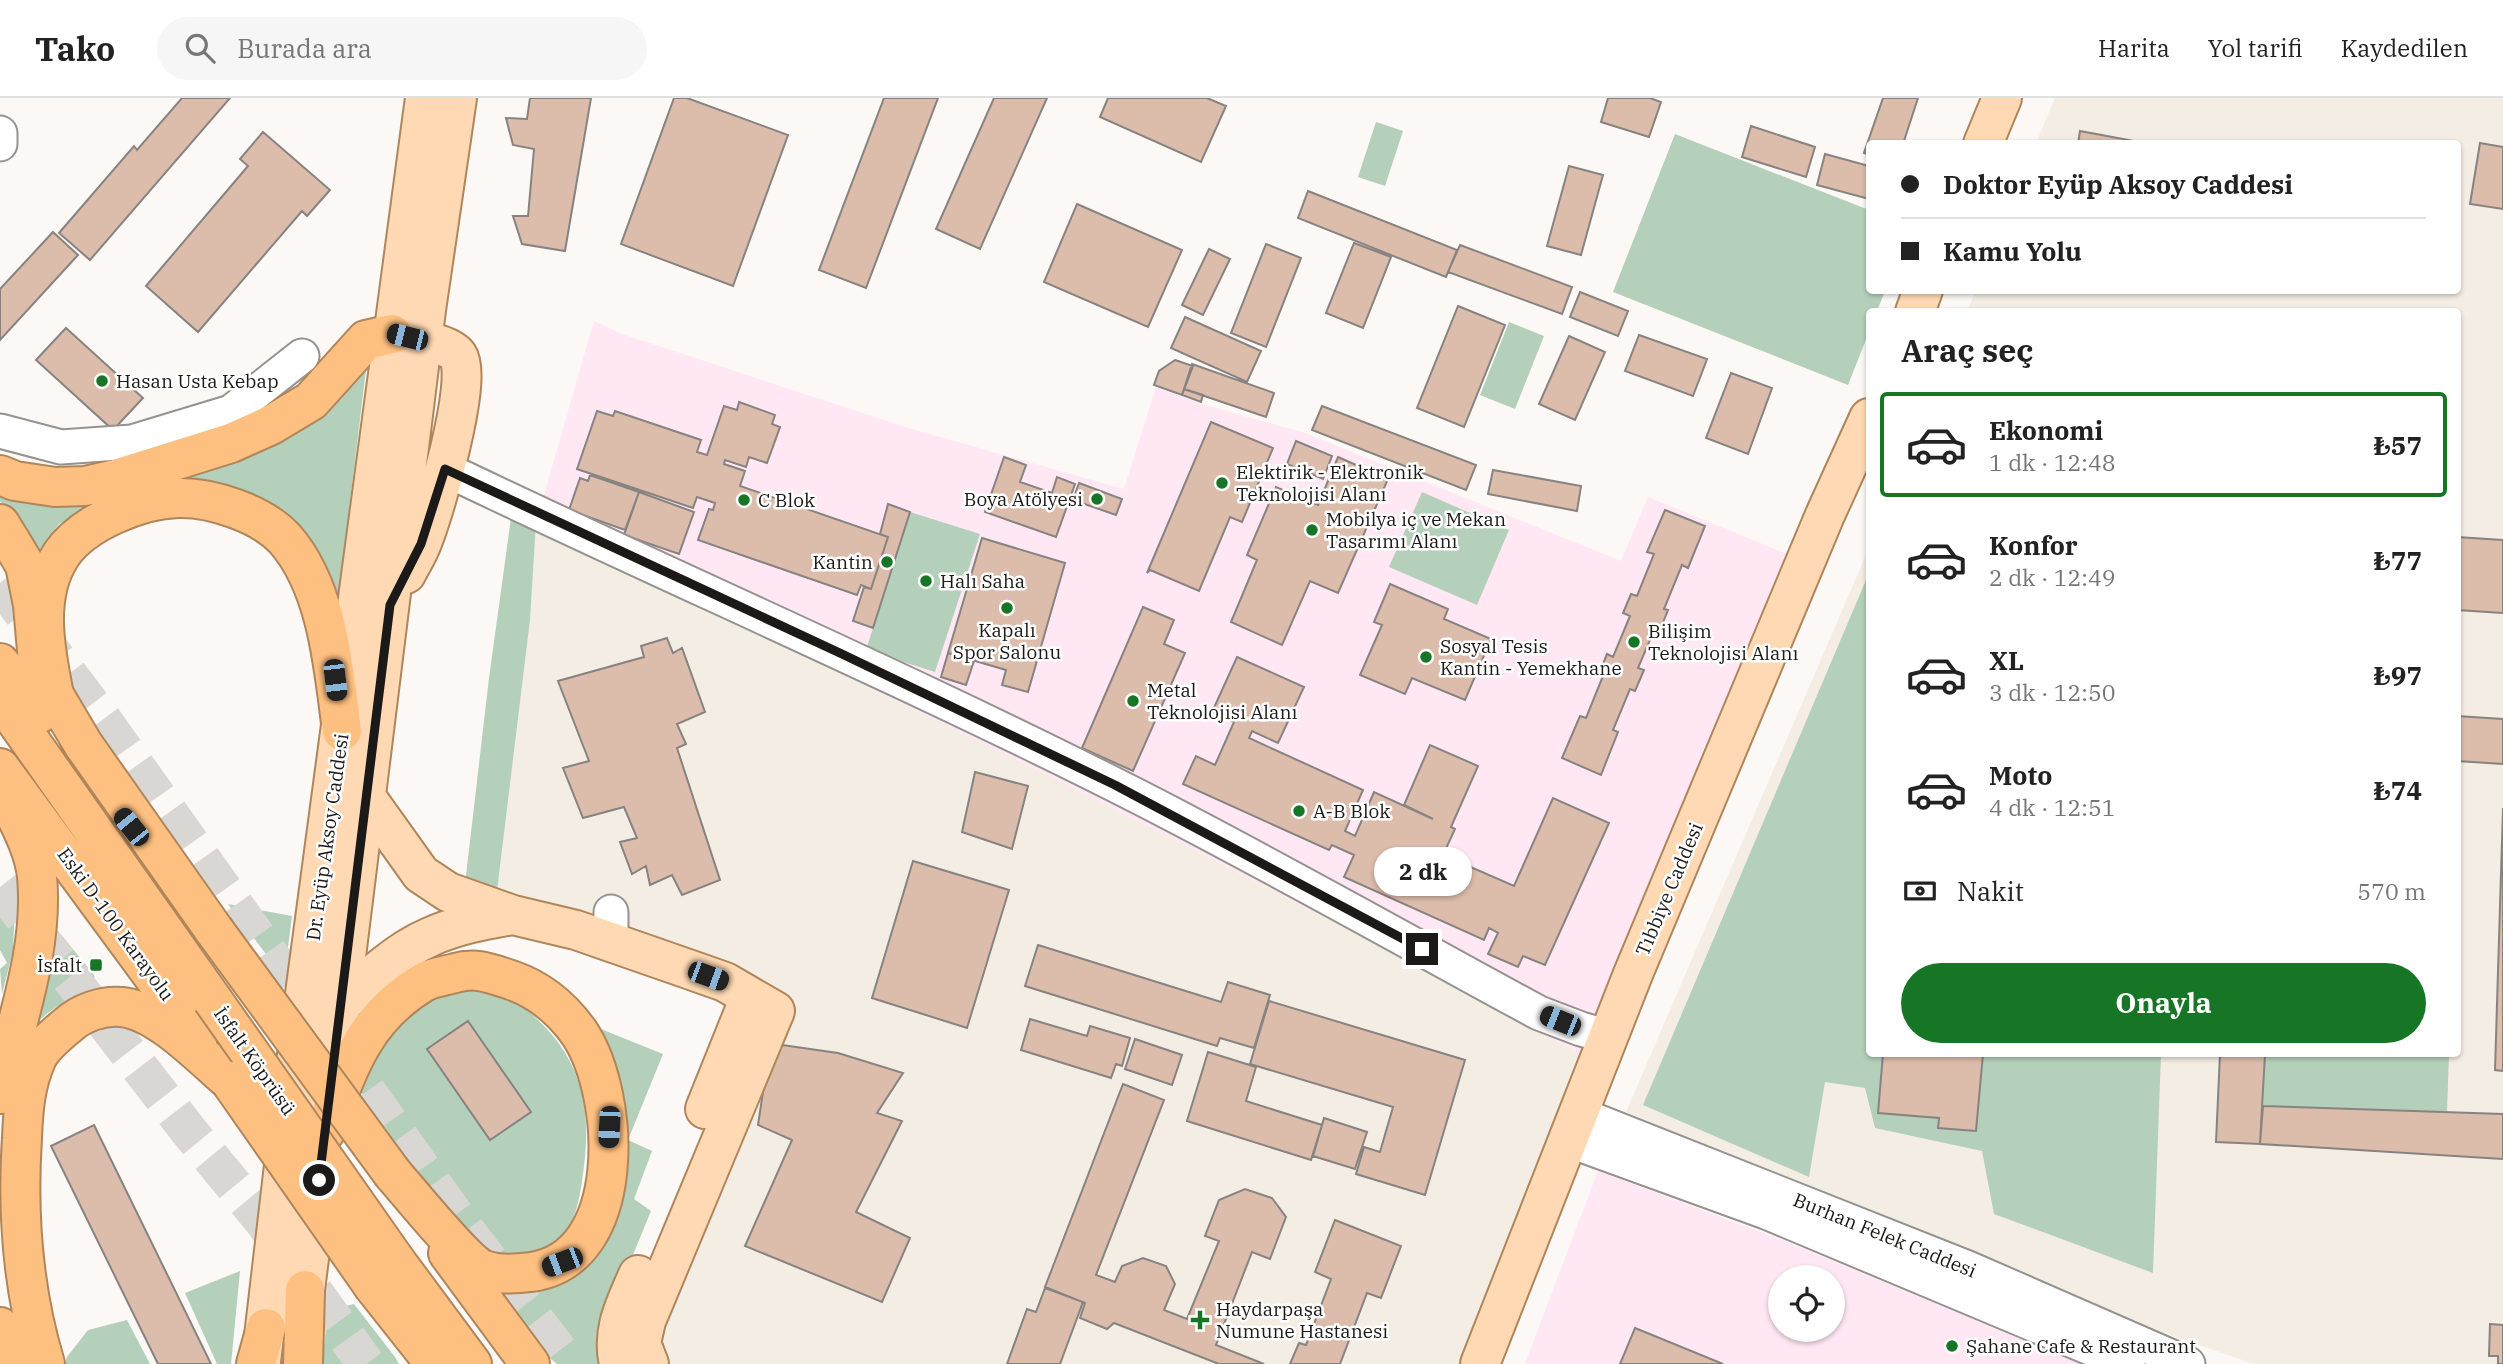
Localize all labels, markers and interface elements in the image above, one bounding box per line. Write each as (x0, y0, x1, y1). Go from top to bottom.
search box (157, 17, 647, 80)
text: Tako (35, 27, 115, 70)
icon: search (181, 29, 219, 67)
text: Burada ara (237, 31, 372, 65)
text: Harita (2098, 32, 2170, 64)
text: Yol tarifi (2208, 32, 2303, 64)
text: Kaydedilen (2341, 32, 2468, 64)
text: Doktor Eyüp Aksoy Caddesi (1943, 167, 2293, 201)
text: Kamu Yolu (1943, 234, 2082, 268)
car (385, 322, 430, 352)
text: Araç seç (1901, 329, 2033, 371)
place label: Hasan Usta Kebap (116, 369, 279, 393)
marker: Hasan Usta Kebap (94, 373, 110, 389)
icon: car (1905, 413, 1968, 476)
text: Ekonomi (1989, 413, 2103, 447)
text: ₺57 (2373, 428, 2422, 462)
text: 1 dk · 12:48 (1989, 447, 2116, 477)
place label: Elektirik - Elektronik Teknolojisi Alanı (1236, 460, 1423, 506)
marker: Elektirik - Elektronik Teknolojisi Alanı (1214, 475, 1230, 491)
place label: Boya Atölyesi (964, 487, 1083, 511)
place label: C Blok (758, 488, 815, 512)
marker: Boya Atölyesi (1089, 491, 1105, 507)
marker: C Blok (736, 492, 752, 508)
place label: Mobilya iç ve Mekan Tasarımı Alanı (1326, 507, 1506, 553)
marker: Mobilya iç ve Mekan Tasarımı Alanı (1304, 522, 1320, 538)
icon: car (1905, 528, 1968, 591)
text: Konfor (1989, 528, 2078, 562)
text: ₺77 (2373, 543, 2422, 577)
place label: Kantin (813, 550, 873, 574)
marker: Kantin (879, 554, 895, 570)
text: 2 dk · 12:49 (1989, 562, 2116, 592)
place label: Halı Saha (940, 569, 1025, 593)
marker: Halı Saha (918, 573, 934, 589)
marker: Kapalı Spor Salonu (999, 600, 1015, 616)
place label: Kapalı Spor Salonu (953, 618, 1061, 664)
place label: Bilişim Teknolojisi Alanı (1648, 619, 1799, 665)
place label: Sosyal Tesis Kantin - Yemekhane (1440, 634, 1622, 680)
marker: Bilişim Teknolojisi Alanı (1626, 634, 1642, 650)
icon: car (1905, 643, 1968, 706)
text: XL (1989, 643, 2024, 677)
marker: Sosyal Tesis Kantin - Yemekhane (1418, 649, 1434, 665)
car (323, 658, 348, 702)
text: ₺97 (2373, 658, 2422, 692)
text: 3 dk · 12:50 (1989, 677, 2116, 707)
place label: Metal Teknolojisi Alanı (1147, 678, 1298, 724)
marker: Metal Teknolojisi Alanı (1125, 693, 1141, 709)
street label: Dr. Eyüp Aksoy Caddesi (301, 732, 353, 942)
icon: car (1905, 758, 1968, 821)
text: Moto (1989, 758, 2052, 792)
text: ₺74 (2373, 773, 2422, 807)
text: 4 dk · 12:51 (1989, 792, 2116, 822)
place label: A-B Blok (1313, 799, 1390, 823)
marker: A-B Blok (1291, 803, 1307, 819)
car (110, 804, 153, 850)
street label: Tıbbiye Caddesi (1630, 819, 1708, 959)
street label: Eski D-100 Karayolu (52, 843, 180, 1005)
callout: 2 dk (1373, 848, 1471, 896)
text: 2 dk (1399, 856, 1447, 886)
icon: cash (1901, 872, 1939, 910)
text: Nakit (1957, 874, 2024, 908)
text: 570 m (2357, 876, 2426, 906)
route end (1406, 933, 1438, 965)
place label: İsfalt (37, 953, 82, 977)
marker: İsfalt (88, 957, 104, 973)
car (685, 959, 732, 993)
button: Onayla (1901, 963, 2426, 1043)
street label: İsfalt Köprüsü (209, 1002, 301, 1120)
car (1537, 1003, 1584, 1039)
car (598, 1105, 621, 1149)
route start (303, 1164, 335, 1196)
street label: Burhan Felek Caddesi (1790, 1187, 1980, 1283)
car (539, 1245, 586, 1279)
map controls (1768, 1265, 1845, 1342)
button: locate (1768, 1265, 1845, 1342)
place label: Haydarpaşa Numune Hastanesi (1216, 1297, 1388, 1343)
marker: Haydarpaşa Numune Hastanesi (1190, 1310, 1210, 1330)
place label: Şahane Cafe & Restaurant (1966, 1334, 2196, 1358)
marker: Şahane Cafe & Restaurant (1944, 1338, 1960, 1354)

